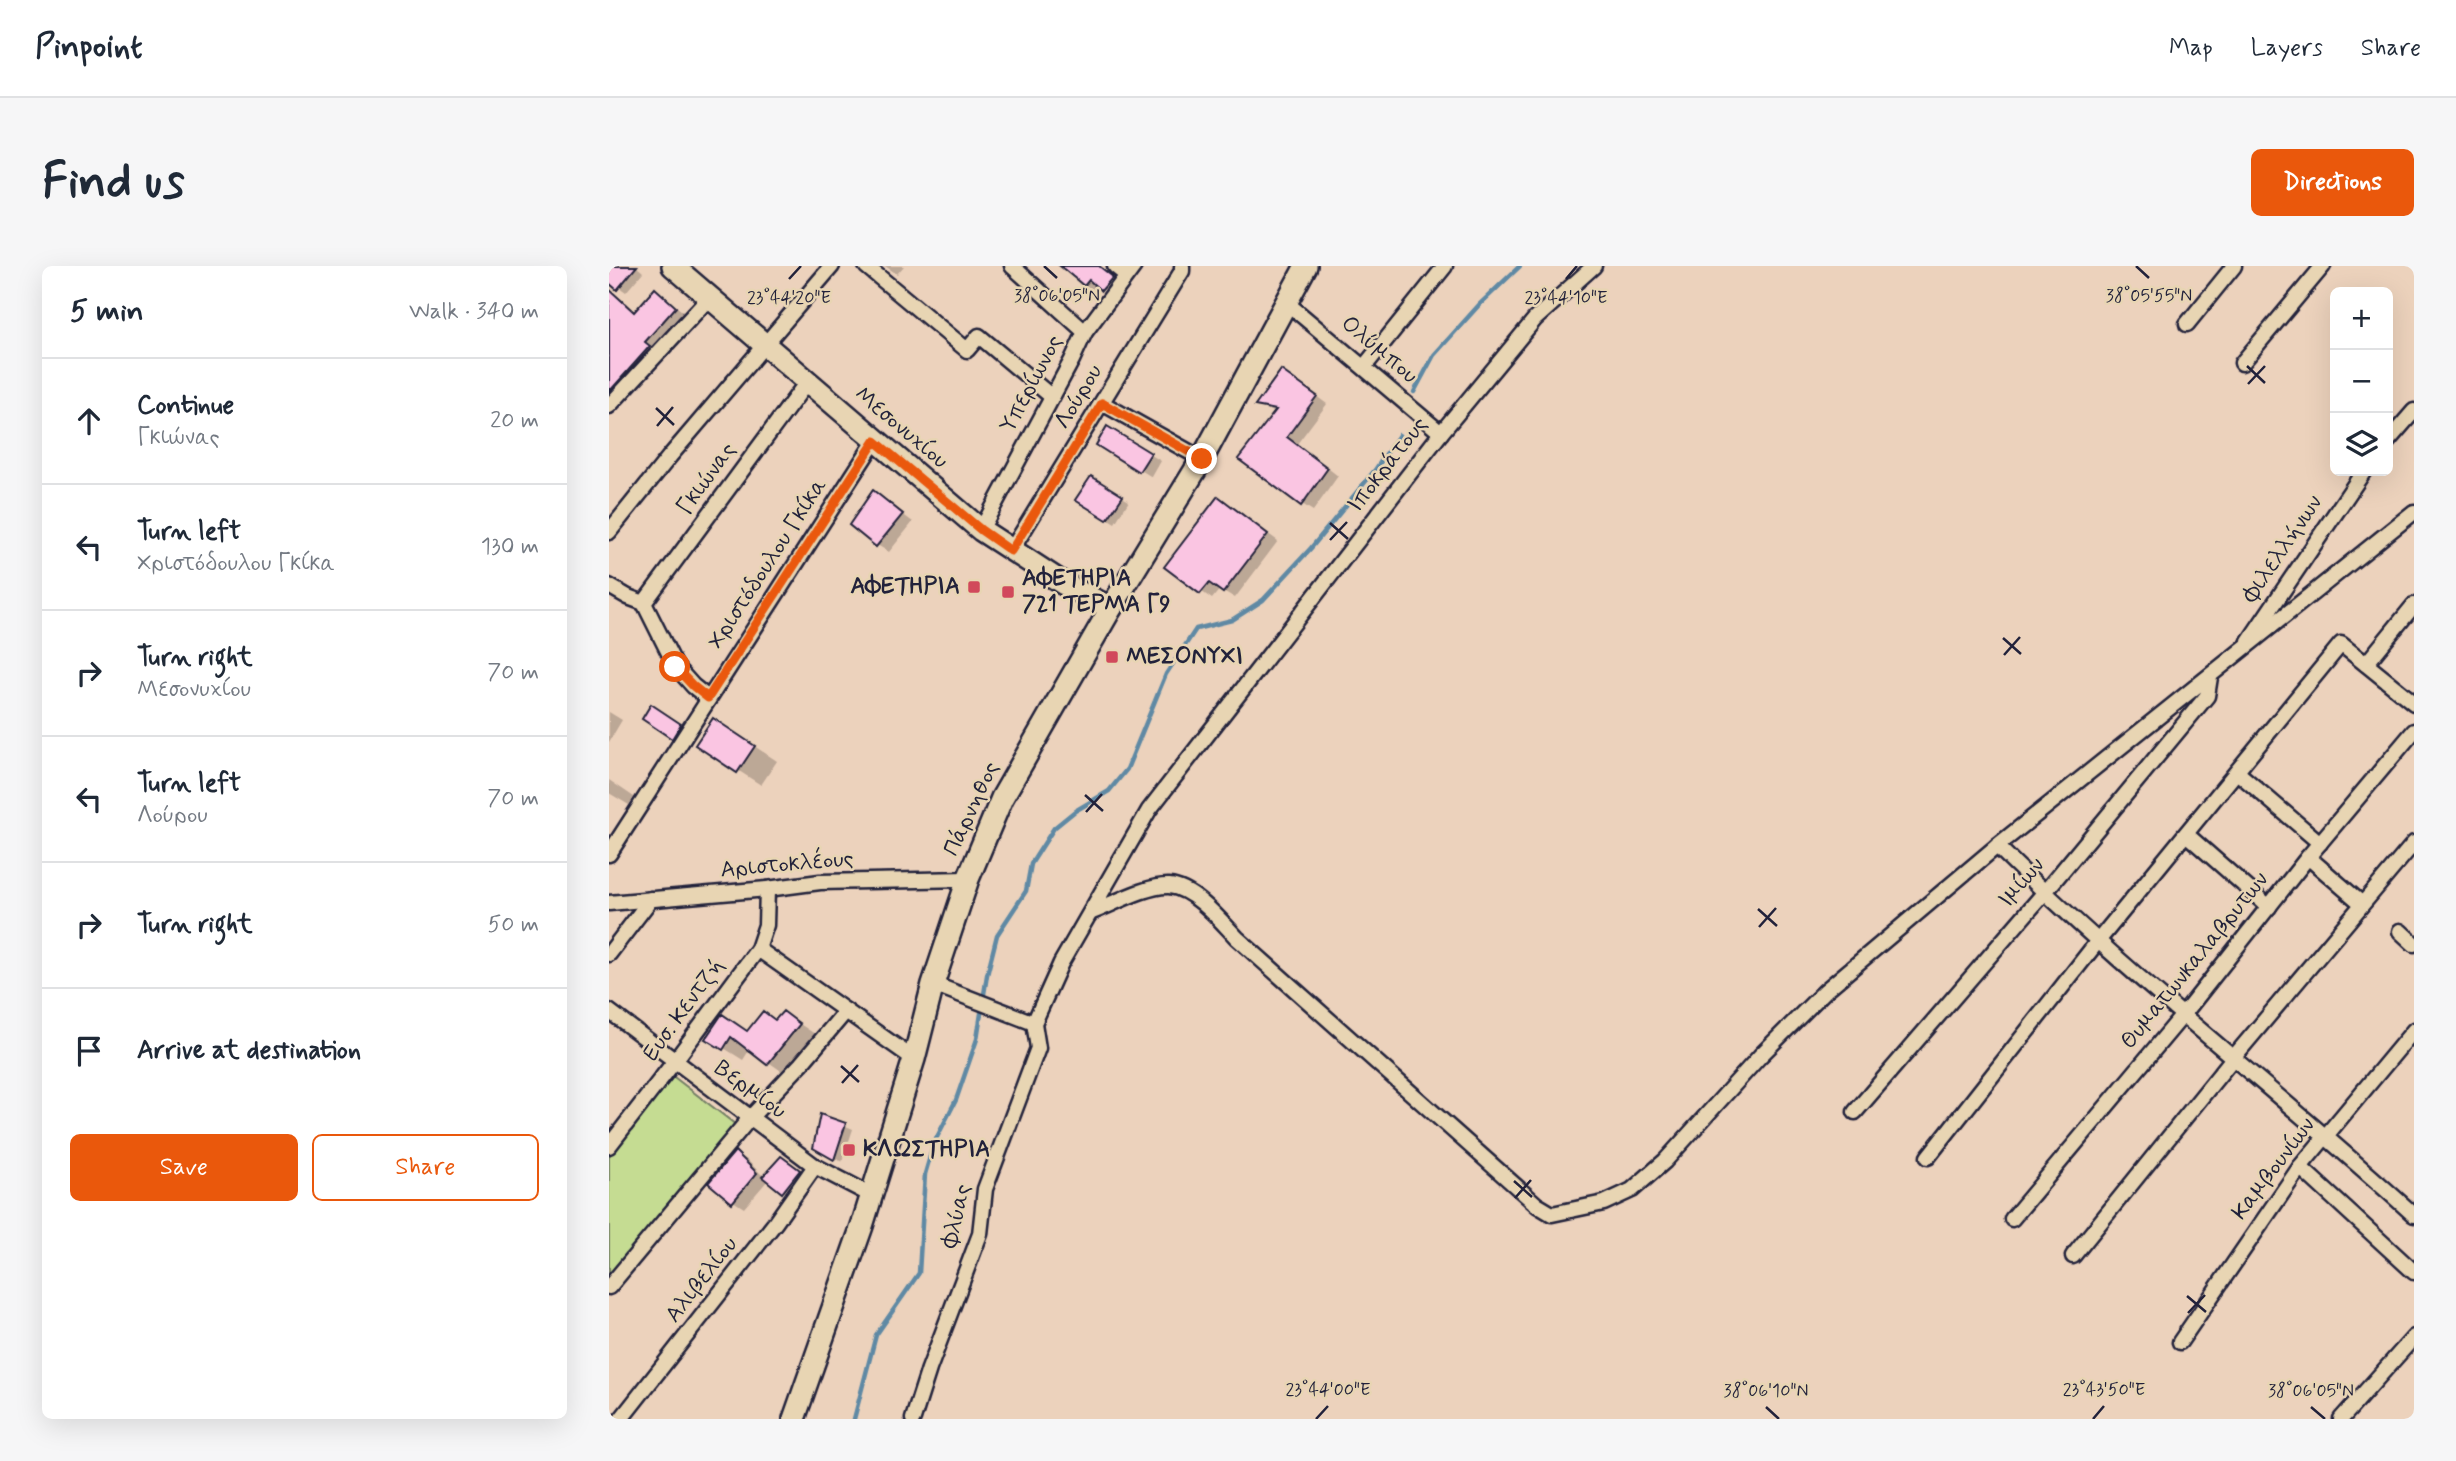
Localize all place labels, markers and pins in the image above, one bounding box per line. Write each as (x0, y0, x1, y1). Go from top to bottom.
place label: ΑΦΕΤΗΡΙΑ 721 ΤΕΡΜΑ Γ9 (1022, 564, 1171, 620)
place label: ΑΦΕΤΗΡΙΑ (850, 572, 960, 602)
marker: ΑΦΕΤΗΡΙΑ (966, 579, 982, 595)
marker: ΑΦΕΤΗΡΙΑ 721 ΤΕΡΜΑ Γ9 (1000, 584, 1016, 600)
place label: ΜΕΣΟΝΥΧΙ (1126, 642, 1243, 672)
marker: ΜΕΣΟΝΥΧΙ (1104, 649, 1120, 665)
place label: ΚΛΩΣΤΗΡΙΑ (863, 1135, 990, 1165)
marker: ΚΛΩΣΤΗΡΙΑ (841, 1142, 857, 1158)

